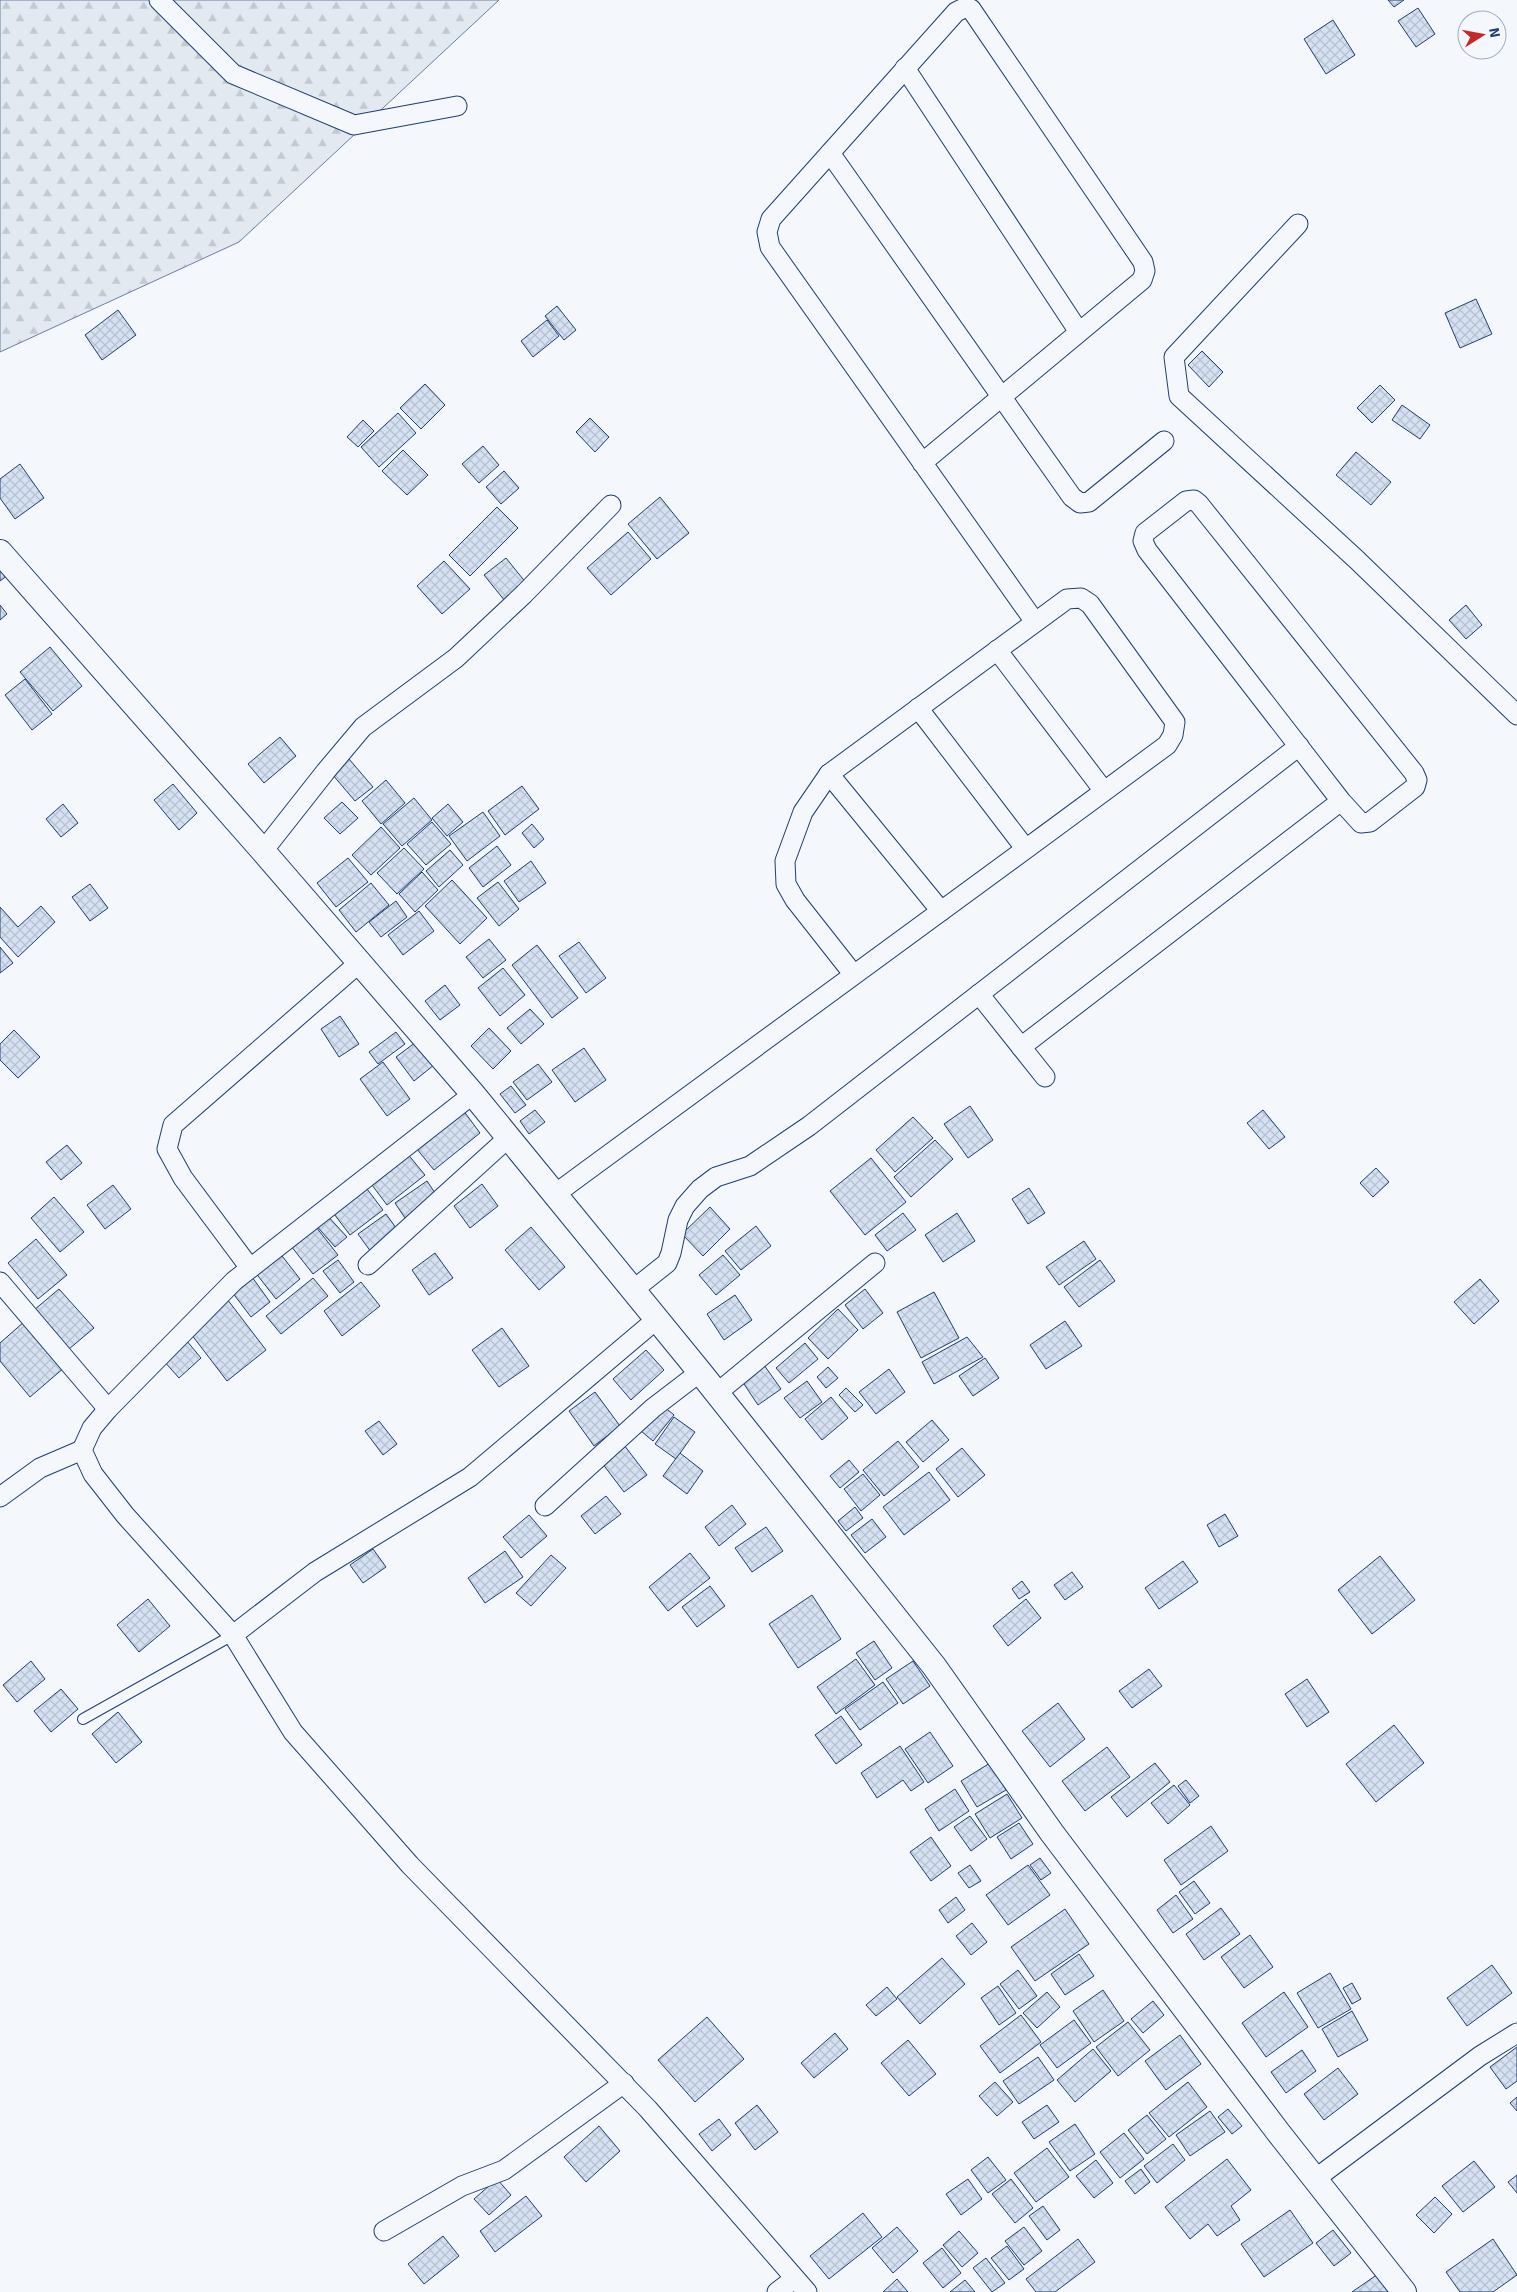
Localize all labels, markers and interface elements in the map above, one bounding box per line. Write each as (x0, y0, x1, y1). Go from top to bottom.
north arrow (1457, 10, 1507, 60)
text: N (1485, 26, 1504, 39)

